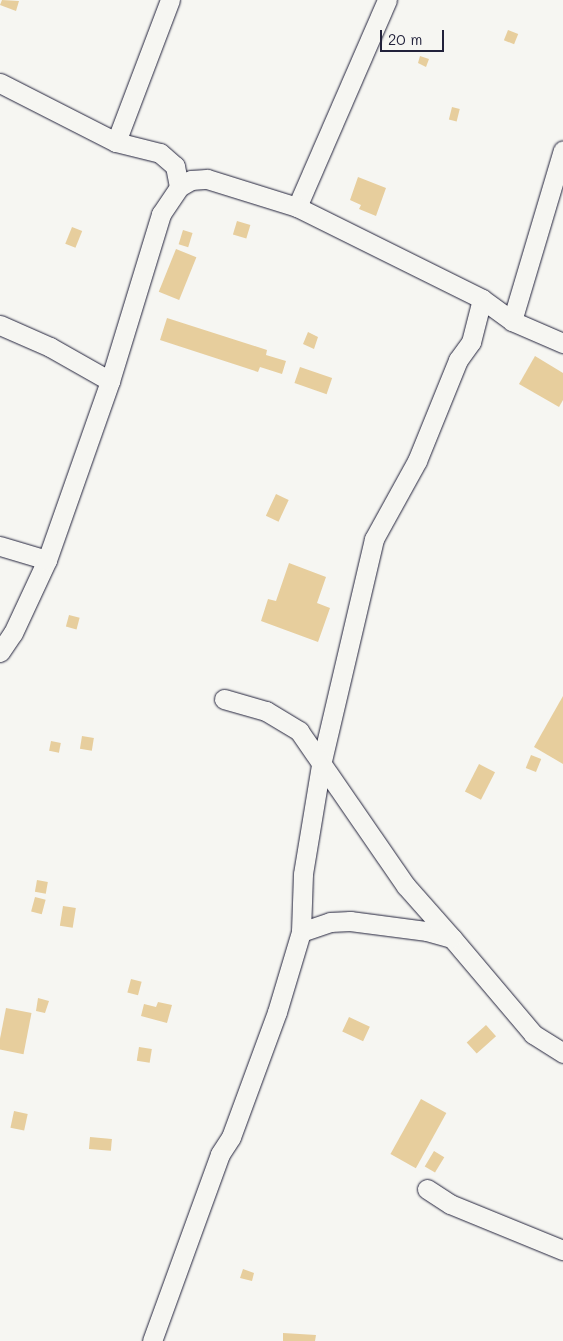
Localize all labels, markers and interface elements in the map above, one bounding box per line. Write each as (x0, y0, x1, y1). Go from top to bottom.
scale bar (383, 20, 447, 52)
text: 20 m (388, 29, 422, 49)

